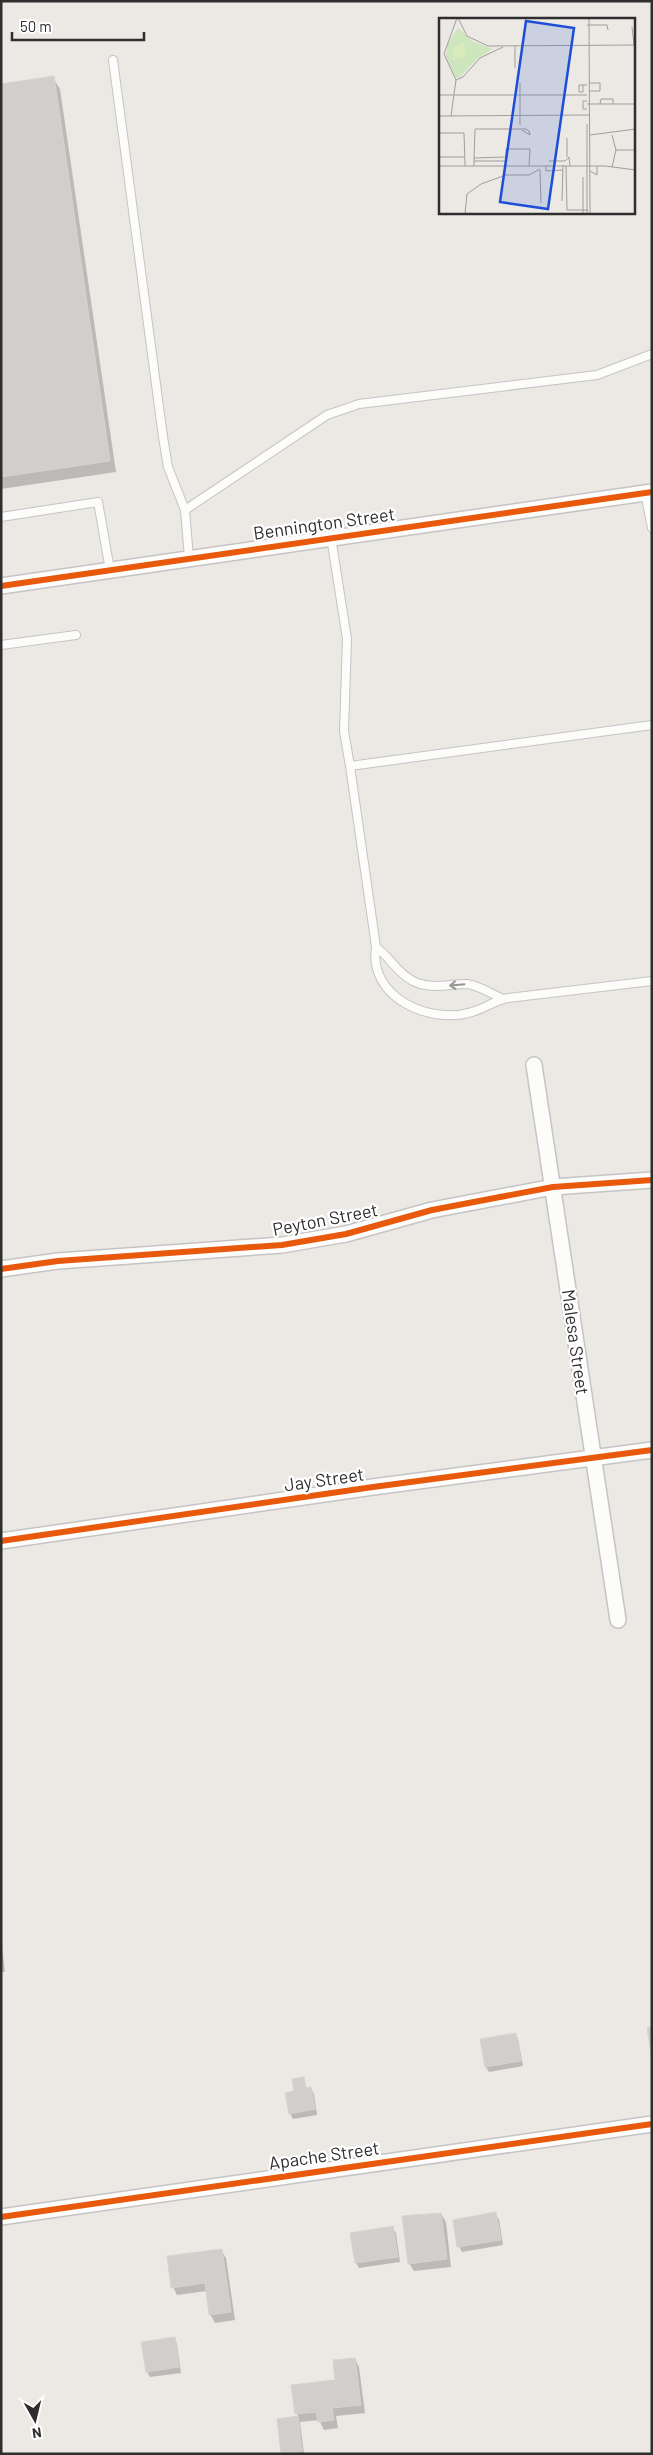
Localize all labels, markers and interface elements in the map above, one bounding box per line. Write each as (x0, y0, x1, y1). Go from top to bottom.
scale bar (12, 10, 145, 42)
text: 50 m (20, 17, 52, 35)
inset map (439, 18, 636, 214)
street label: Bennington Street (252, 502, 396, 544)
one-way arrow (449, 981, 465, 990)
street label: Peyton Street (271, 1198, 379, 1240)
street label: Malesa Street (558, 1288, 594, 1396)
street label: Jay Street (283, 1463, 365, 1495)
street label: Apache Street (267, 2136, 381, 2174)
north arrow (10, 2395, 60, 2445)
text: N (31, 2424, 43, 2442)

